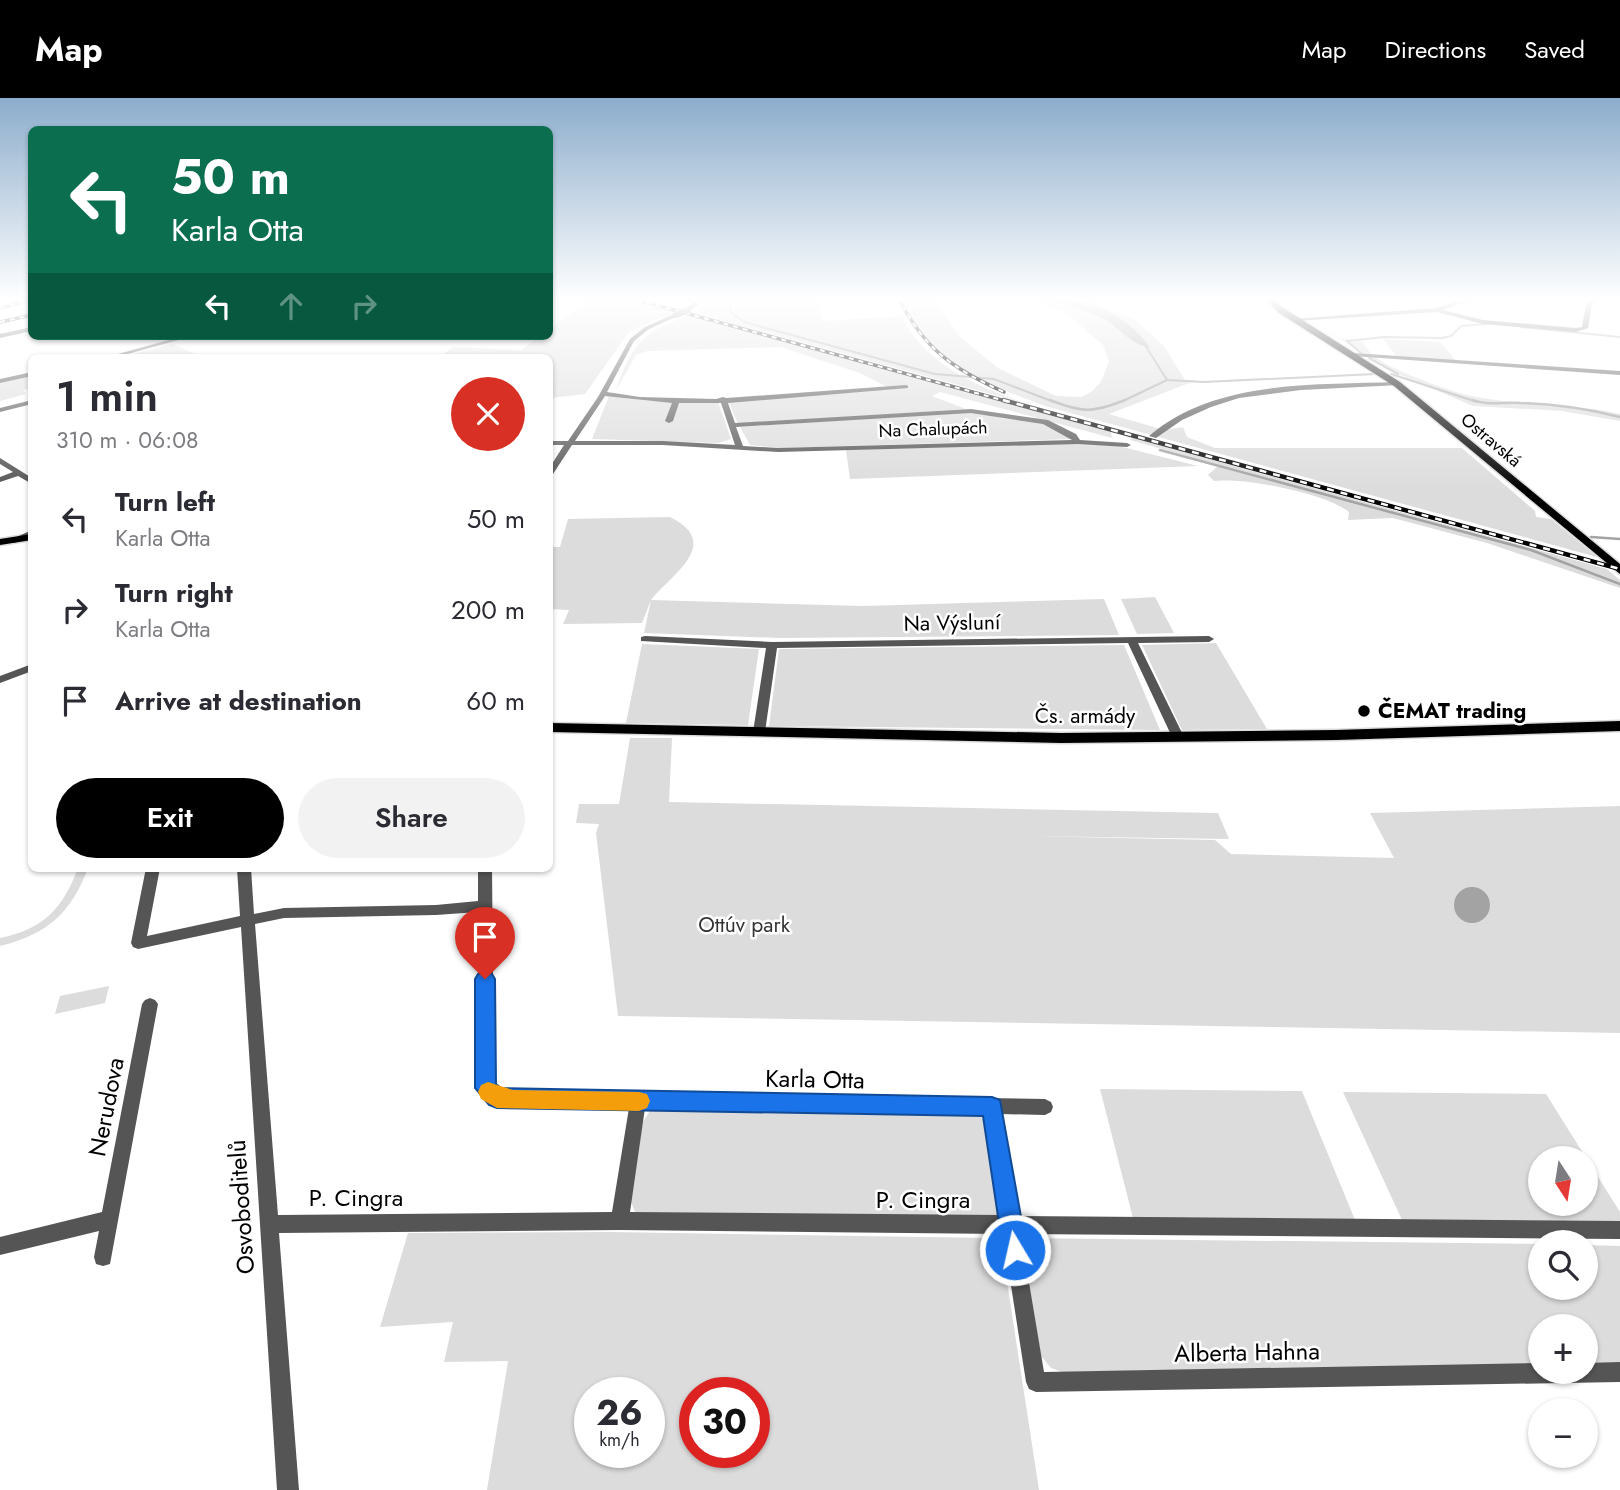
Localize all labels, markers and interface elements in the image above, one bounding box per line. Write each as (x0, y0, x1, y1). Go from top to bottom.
text: Map (35, 26, 103, 73)
text: Map (1302, 32, 1347, 67)
text: Directions (1385, 32, 1486, 67)
text: Saved (1524, 32, 1585, 67)
text: 50 m (171, 142, 290, 212)
icon: left (56, 154, 147, 245)
text: Karla Otta (171, 207, 304, 253)
icon: left (199, 287, 237, 325)
icon: ahead (272, 287, 310, 325)
icon: right (345, 287, 383, 325)
text: 1 min (56, 366, 158, 427)
button: close (451, 377, 525, 451)
street label: Ostravská (1455, 407, 1527, 473)
street label: Na Chalupách (878, 414, 988, 444)
text: 310 m · 06:08 (56, 423, 199, 457)
text: Turn left (115, 483, 215, 521)
icon: left (56, 500, 94, 538)
text: 50 m (467, 500, 525, 538)
text: Karla Otta (115, 521, 210, 555)
text: Turn right (115, 574, 233, 612)
icon: right (56, 591, 94, 629)
text: 200 m (451, 591, 525, 629)
street label: Na Výsluní (903, 607, 1002, 639)
text: Karla Otta (115, 612, 210, 646)
icon: arrive (56, 682, 94, 720)
text: Arrive at destination (115, 682, 362, 720)
text: 60 m (466, 682, 525, 720)
place label: ČEMAT trading (1378, 696, 1526, 726)
street label: Čs. armády (1035, 701, 1136, 731)
marker: ČEMAT trading (1356, 703, 1372, 719)
button: Exit (56, 778, 284, 858)
button: Share (298, 778, 525, 858)
pin (455, 907, 515, 979)
park label: Ottúv park (698, 910, 791, 940)
icon: arrive (466, 918, 504, 956)
street label: Nerudova (79, 1054, 133, 1160)
street label: Karla Otta (765, 1061, 865, 1097)
street label: Osvoboditelů (219, 1139, 263, 1275)
north arrow (1528, 1146, 1598, 1216)
map controls (1528, 1146, 1598, 1468)
street label: P. Cingra (309, 1180, 403, 1215)
street label: P. Cingra (876, 1182, 970, 1217)
position arrow (978, 1213, 1052, 1287)
button: search (1528, 1230, 1598, 1300)
button: + (1528, 1314, 1598, 1384)
street label: Alberta Hahna (1174, 1333, 1320, 1371)
speed limit sign: 30 (679, 1377, 770, 1468)
text: 26 (596, 1388, 643, 1438)
button: − (1528, 1398, 1598, 1468)
text: km/h (599, 1427, 640, 1453)

